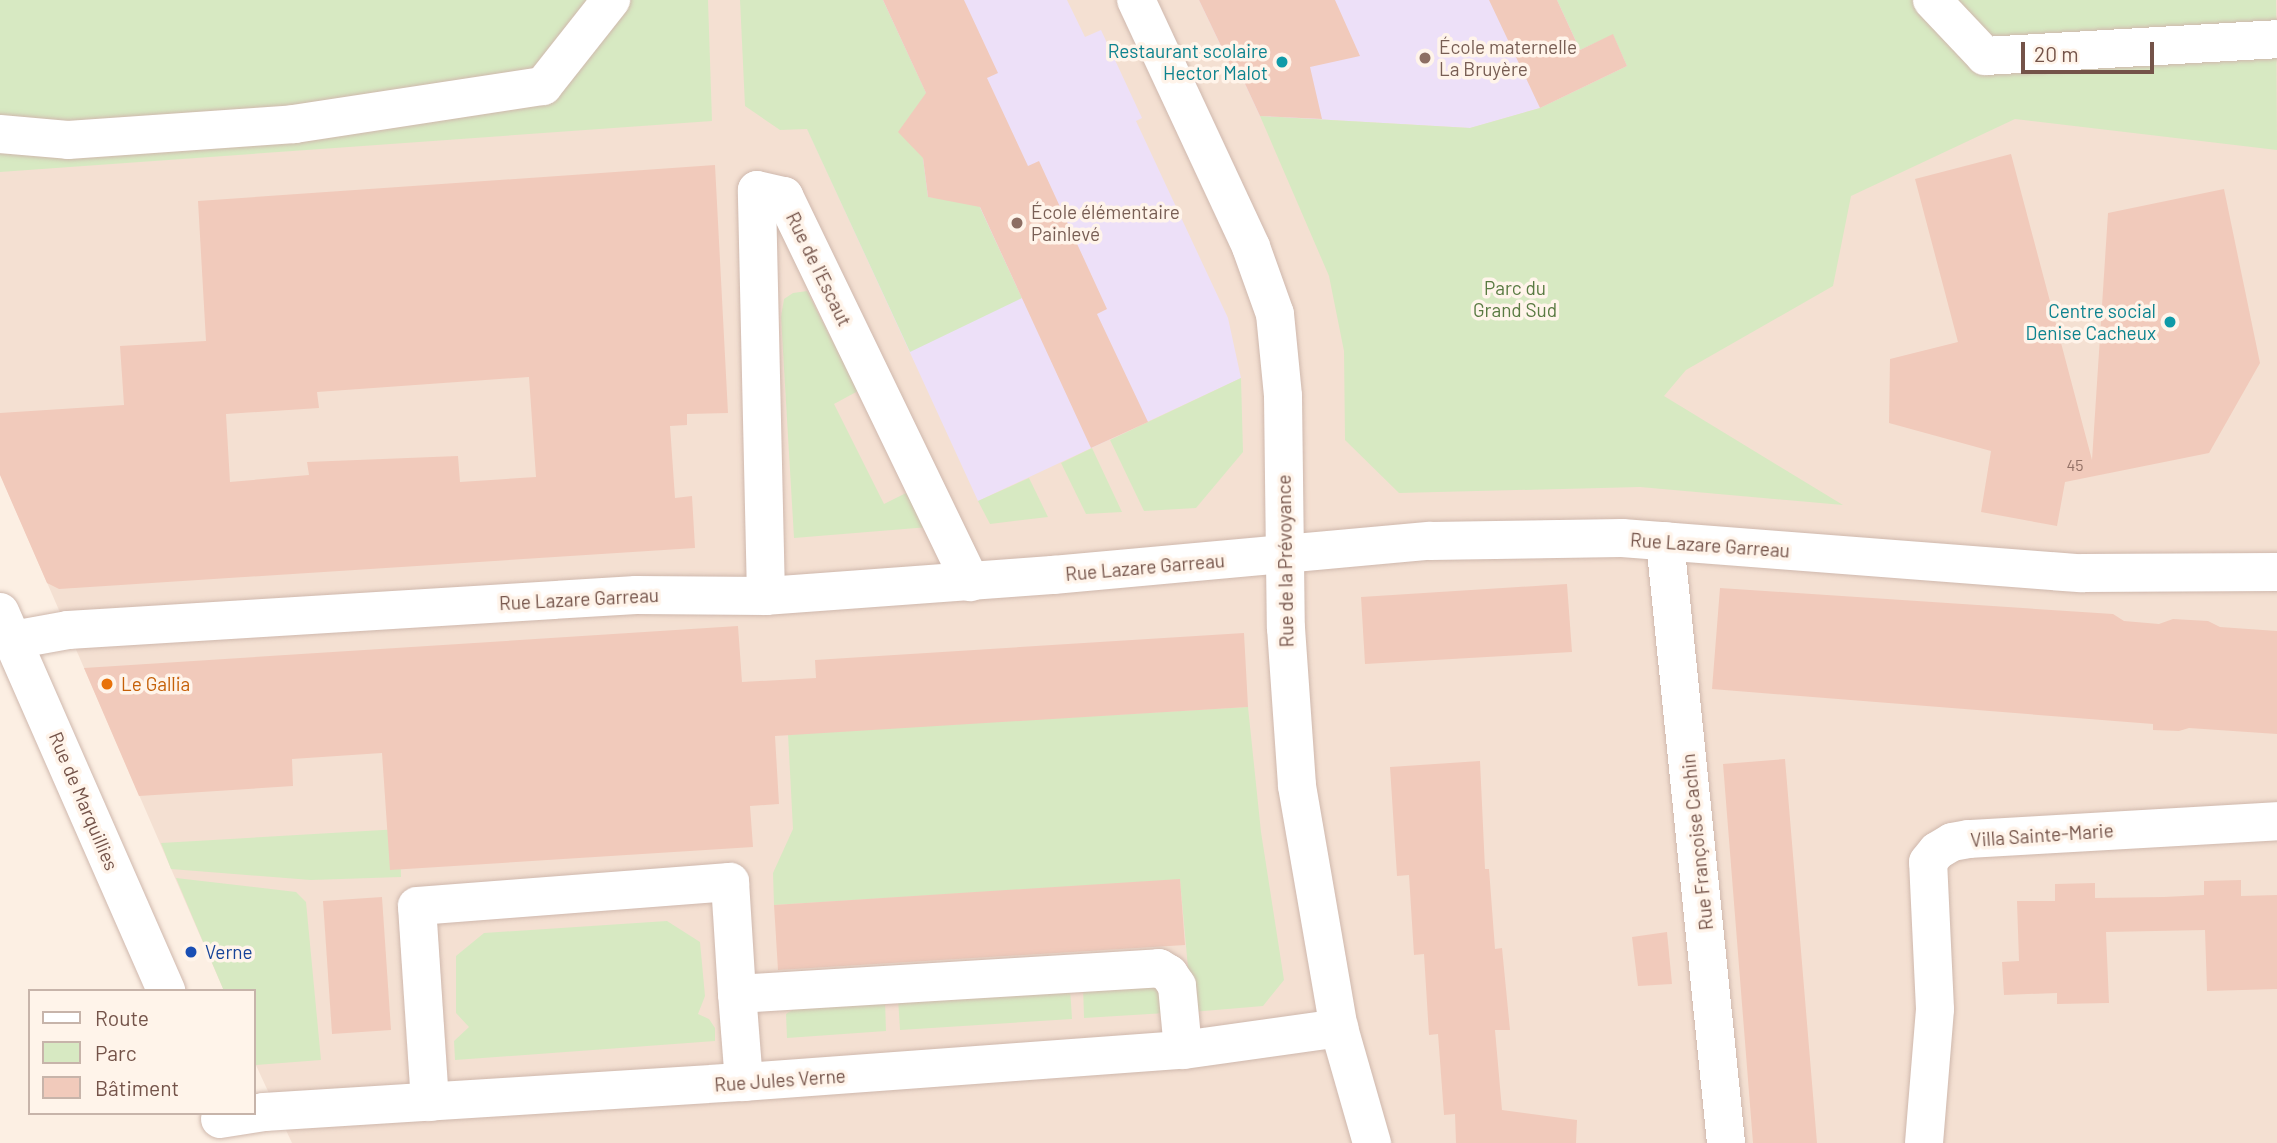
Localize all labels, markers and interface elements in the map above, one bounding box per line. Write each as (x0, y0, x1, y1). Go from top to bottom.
scale bar (2025, 28, 2158, 72)
place label: École maternelle La Bruyère (1439, 36, 1577, 80)
place label: Restaurant scolaire Hector Malot (1108, 40, 1268, 84)
text: 20 m (2034, 41, 2079, 66)
marker: École maternelle La Bruyère (1417, 50, 1433, 66)
marker: Restaurant scolaire Hector Malot (1274, 54, 1290, 70)
place label: École élémentaire Painlevé (1031, 201, 1180, 245)
street label: Rue de l'Escaut (782, 208, 856, 330)
marker: École élémentaire Painlevé (1009, 215, 1025, 231)
park label: Parc du Grand Sud (1473, 277, 1557, 321)
place label: Centre social Denise Cacheux (2026, 300, 2156, 344)
marker: Centre social Denise Cacheux (2162, 314, 2178, 330)
house number: 45 (2066, 455, 2084, 475)
street label: Rue de la Prévoyance (1272, 474, 1298, 648)
street label: Rue Lazare Garreau (1629, 528, 1791, 562)
street label: Rue Lazare Garreau (1064, 549, 1226, 585)
street label: Rue Lazare Garreau (498, 583, 660, 615)
place label: Le Gallia (121, 673, 190, 695)
marker: Le Gallia (99, 676, 115, 692)
street label: Rue de Marquillies (45, 728, 123, 874)
street label: Rue Françoise Cachin (1676, 753, 1718, 931)
street label: Villa Sainte-Marie (1970, 819, 2114, 851)
place label: Verne (205, 941, 253, 963)
marker: Verne (183, 944, 199, 960)
legend (28, 989, 256, 1115)
text: Route (95, 1005, 149, 1030)
text: Parc (95, 1040, 137, 1065)
street label: Rue Jules Verne (714, 1064, 846, 1096)
text: Bâtiment (95, 1075, 179, 1100)

